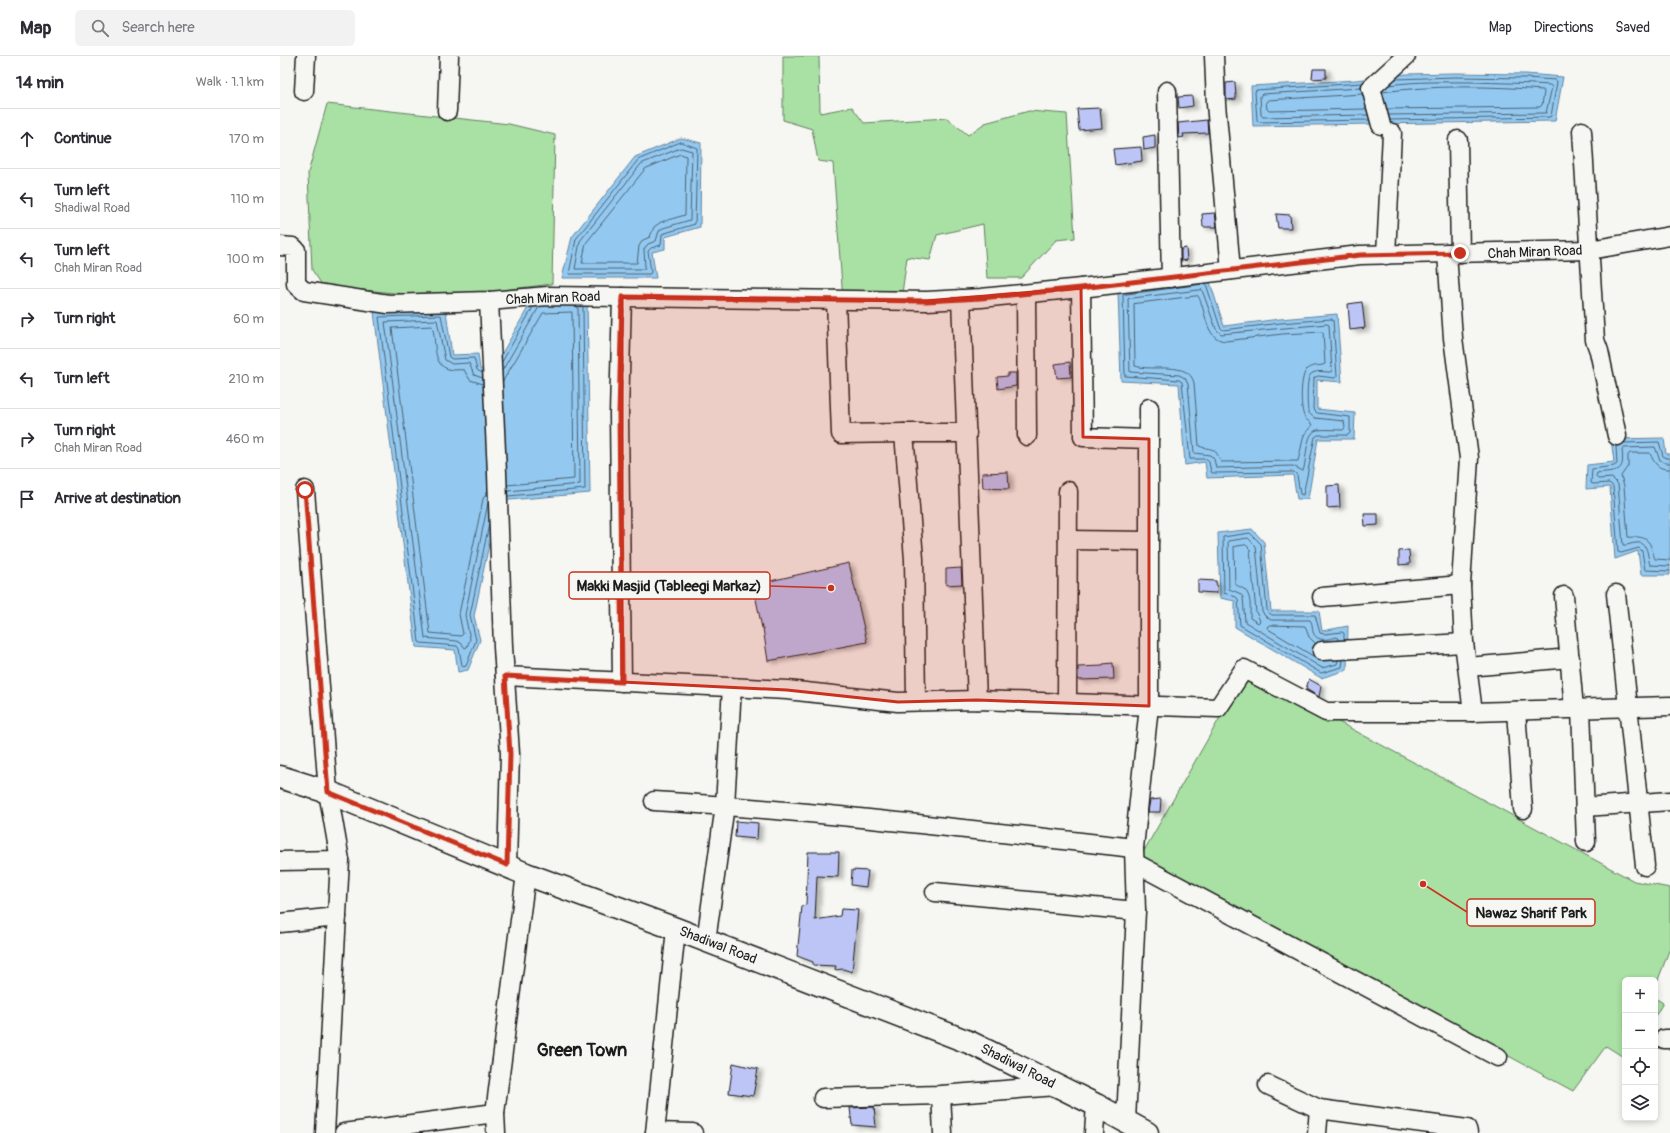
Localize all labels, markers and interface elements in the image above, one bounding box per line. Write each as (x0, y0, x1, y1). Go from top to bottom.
search box (75, 10, 355, 46)
text: Map (20, 16, 51, 40)
icon: search (89, 17, 111, 39)
text: Search here (121, 18, 195, 37)
text: Map (1489, 19, 1512, 36)
text: Directions (1534, 19, 1593, 36)
text: Saved (1615, 19, 1650, 36)
text: 14 min (16, 72, 64, 93)
text: Walk · 1.1 km (196, 74, 264, 90)
icon: ahead (16, 128, 38, 150)
text: Continue (54, 129, 112, 148)
text: 170 m (229, 131, 264, 147)
text: Turn left (54, 181, 110, 200)
icon: left (16, 188, 38, 210)
text: 110 m (231, 191, 264, 207)
text: Shadiwal Road (54, 200, 130, 216)
text: Turn left (54, 241, 110, 260)
street label: Chah Miran Road (1487, 242, 1583, 262)
route end (1451, 244, 1469, 262)
icon: left (16, 248, 38, 270)
text: 100 m (227, 251, 264, 267)
text: Chah Miran Road (54, 260, 142, 276)
street label: Chah Miran Road (505, 288, 601, 308)
icon: right (16, 308, 38, 330)
text: Turn right (54, 309, 115, 328)
text: 60 m (233, 311, 264, 327)
icon: left (16, 368, 38, 390)
text: Turn left (54, 369, 110, 388)
text: 210 m (228, 371, 264, 387)
text: Turn right (54, 421, 115, 440)
icon: right (16, 428, 38, 450)
text: 460 m (226, 431, 264, 447)
text: Chah Miran Road (54, 440, 142, 456)
route start (296, 481, 314, 499)
icon: arrive (16, 488, 38, 510)
text: Arrive at destination (54, 489, 181, 508)
callout: Makki Masjid (Tableegi Markaz) (569, 572, 770, 599)
text: Makki Masjid (Tableegi Markaz) (576, 577, 762, 596)
callout: Nawaz Sharif Park (1467, 899, 1595, 926)
text: Nawaz Sharif Park (1475, 904, 1588, 923)
street label: Shadiwal Road (677, 922, 759, 968)
map controls (1622, 977, 1658, 1121)
button: + (1622, 977, 1658, 1013)
button: − (1622, 1013, 1658, 1049)
district label: Green Town (537, 1039, 627, 1062)
street label: Shadiwal Road (978, 1040, 1058, 1092)
button: locate (1622, 1049, 1658, 1085)
button: layers (1622, 1085, 1658, 1121)

